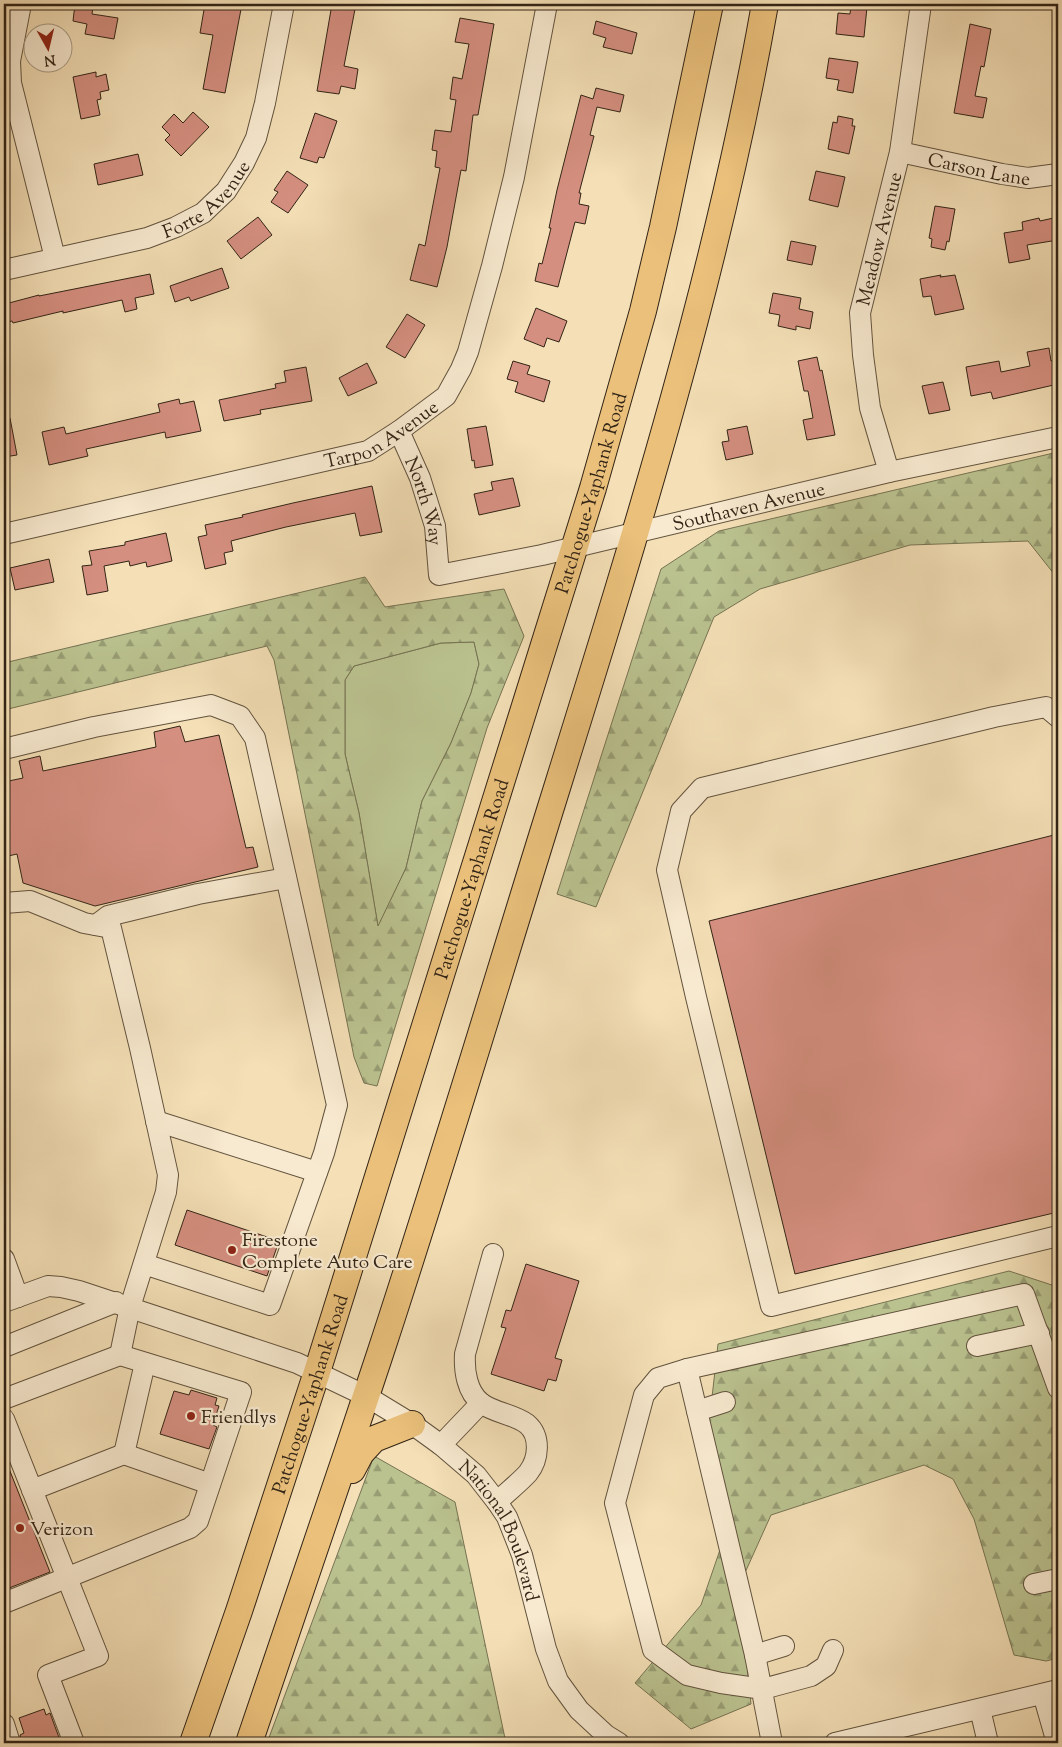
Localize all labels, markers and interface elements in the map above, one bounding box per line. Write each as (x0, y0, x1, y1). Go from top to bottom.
north arrow (22, 22, 72, 72)
text: N (43, 48, 56, 70)
street label: Carson Lane (925, 147, 1032, 194)
street label: Forte Avenue (159, 156, 258, 247)
street label: Meadow Avenue (851, 169, 911, 309)
street label: Patchogue-Yaphank Road (550, 389, 635, 597)
street label: Tarpon Avenue (322, 395, 445, 477)
street label: North Way (396, 453, 448, 547)
street label: Southaven Avenue (670, 477, 828, 539)
street label: Patchogue-Yaphank Road (429, 776, 517, 983)
place label: Firestone Complete Auto Care (242, 1228, 413, 1277)
marker: Firestone Complete Auto Care (226, 1244, 238, 1256)
street label: Patchogue-Yaphank Road (267, 1291, 357, 1498)
place label: Friendlys (201, 1405, 276, 1432)
marker: Friendlys (185, 1410, 197, 1422)
street label: National Boulevard (452, 1455, 544, 1605)
place label: Verizon (30, 1517, 94, 1544)
marker: Verizon (14, 1522, 26, 1534)

